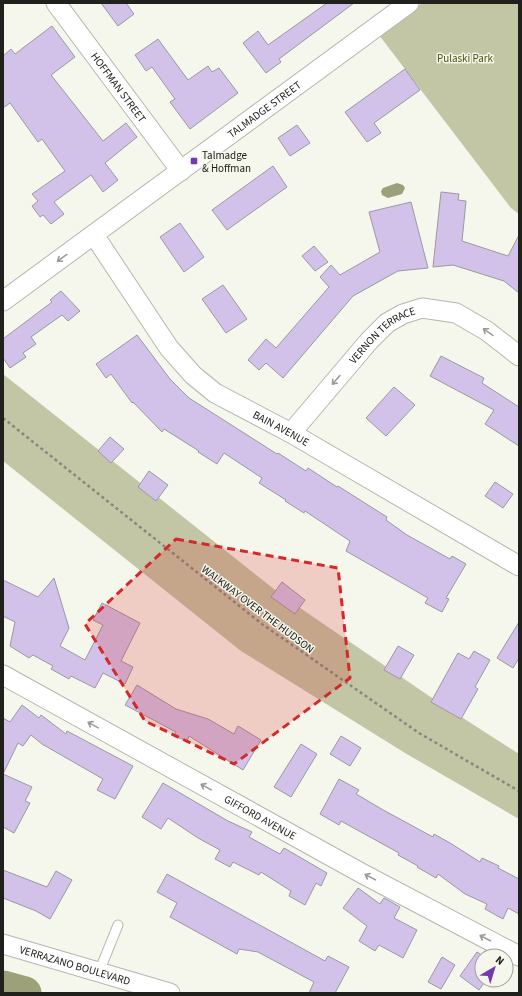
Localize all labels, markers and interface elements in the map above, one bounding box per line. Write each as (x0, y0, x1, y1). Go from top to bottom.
street label: HOFFMAN STREET (87, 49, 149, 126)
park label: Pulaski Park (437, 51, 494, 66)
street label: TALMADGE STREET (225, 78, 304, 142)
place label: Talmadge & Hoffman (202, 148, 251, 176)
marker: Talmadge & Hoffman (189, 156, 199, 166)
one-way arrow (57, 254, 68, 262)
street label: VERNON TERRACE (346, 304, 417, 367)
one-way arrow (483, 328, 494, 336)
one-way arrow (331, 374, 340, 385)
street label: BAIN AVENUE (250, 407, 312, 450)
street label: WALKWAY OVER THE HUDSON (198, 562, 317, 657)
one-way arrow (87, 720, 99, 728)
one-way arrow (201, 783, 213, 791)
street label: GIFFORD AVENUE (221, 792, 299, 844)
one-way arrow (364, 873, 376, 880)
one-way arrow (479, 933, 491, 941)
street label: VERRAZANO BOULEVARD (18, 942, 132, 989)
north arrow (474, 948, 514, 988)
text: N (492, 952, 507, 969)

